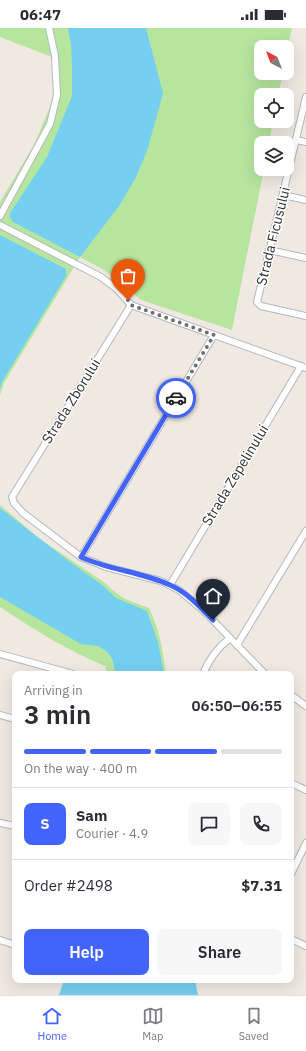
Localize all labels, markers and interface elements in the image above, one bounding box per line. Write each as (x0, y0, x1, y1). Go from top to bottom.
text: 06:47 (20, 5, 61, 24)
north arrow (254, 40, 294, 80)
map controls (254, 40, 294, 176)
button: locate (254, 88, 294, 128)
button: layers (254, 136, 294, 176)
street label: Strada Ficusului (252, 185, 294, 287)
pin (111, 259, 145, 300)
icon: bag (117, 265, 139, 287)
street label: Strada Zborului (38, 355, 104, 447)
courier (156, 378, 196, 418)
icon: car (165, 387, 187, 409)
street label: Strada Zepelinului (198, 421, 272, 529)
pin (196, 579, 230, 620)
icon: home (202, 585, 224, 607)
text: Arriving in (24, 682, 83, 699)
text: 06:50–06:55 (192, 696, 282, 715)
text: 3 min (24, 697, 91, 731)
text: On the way · 400 m (24, 760, 137, 777)
button: chat (188, 803, 230, 845)
button: phone (240, 803, 282, 845)
text: Sam (76, 806, 107, 825)
text: S (40, 814, 50, 833)
text: Courier · 4.9 (76, 825, 148, 842)
text: Order #2498 (24, 876, 113, 895)
text: $7.31 (241, 876, 282, 895)
button: Help (24, 929, 149, 975)
button: Share (157, 929, 282, 975)
tab: Home (37, 1005, 67, 1043)
tab: Map (142, 1005, 164, 1043)
tab: Saved (239, 1005, 269, 1043)

